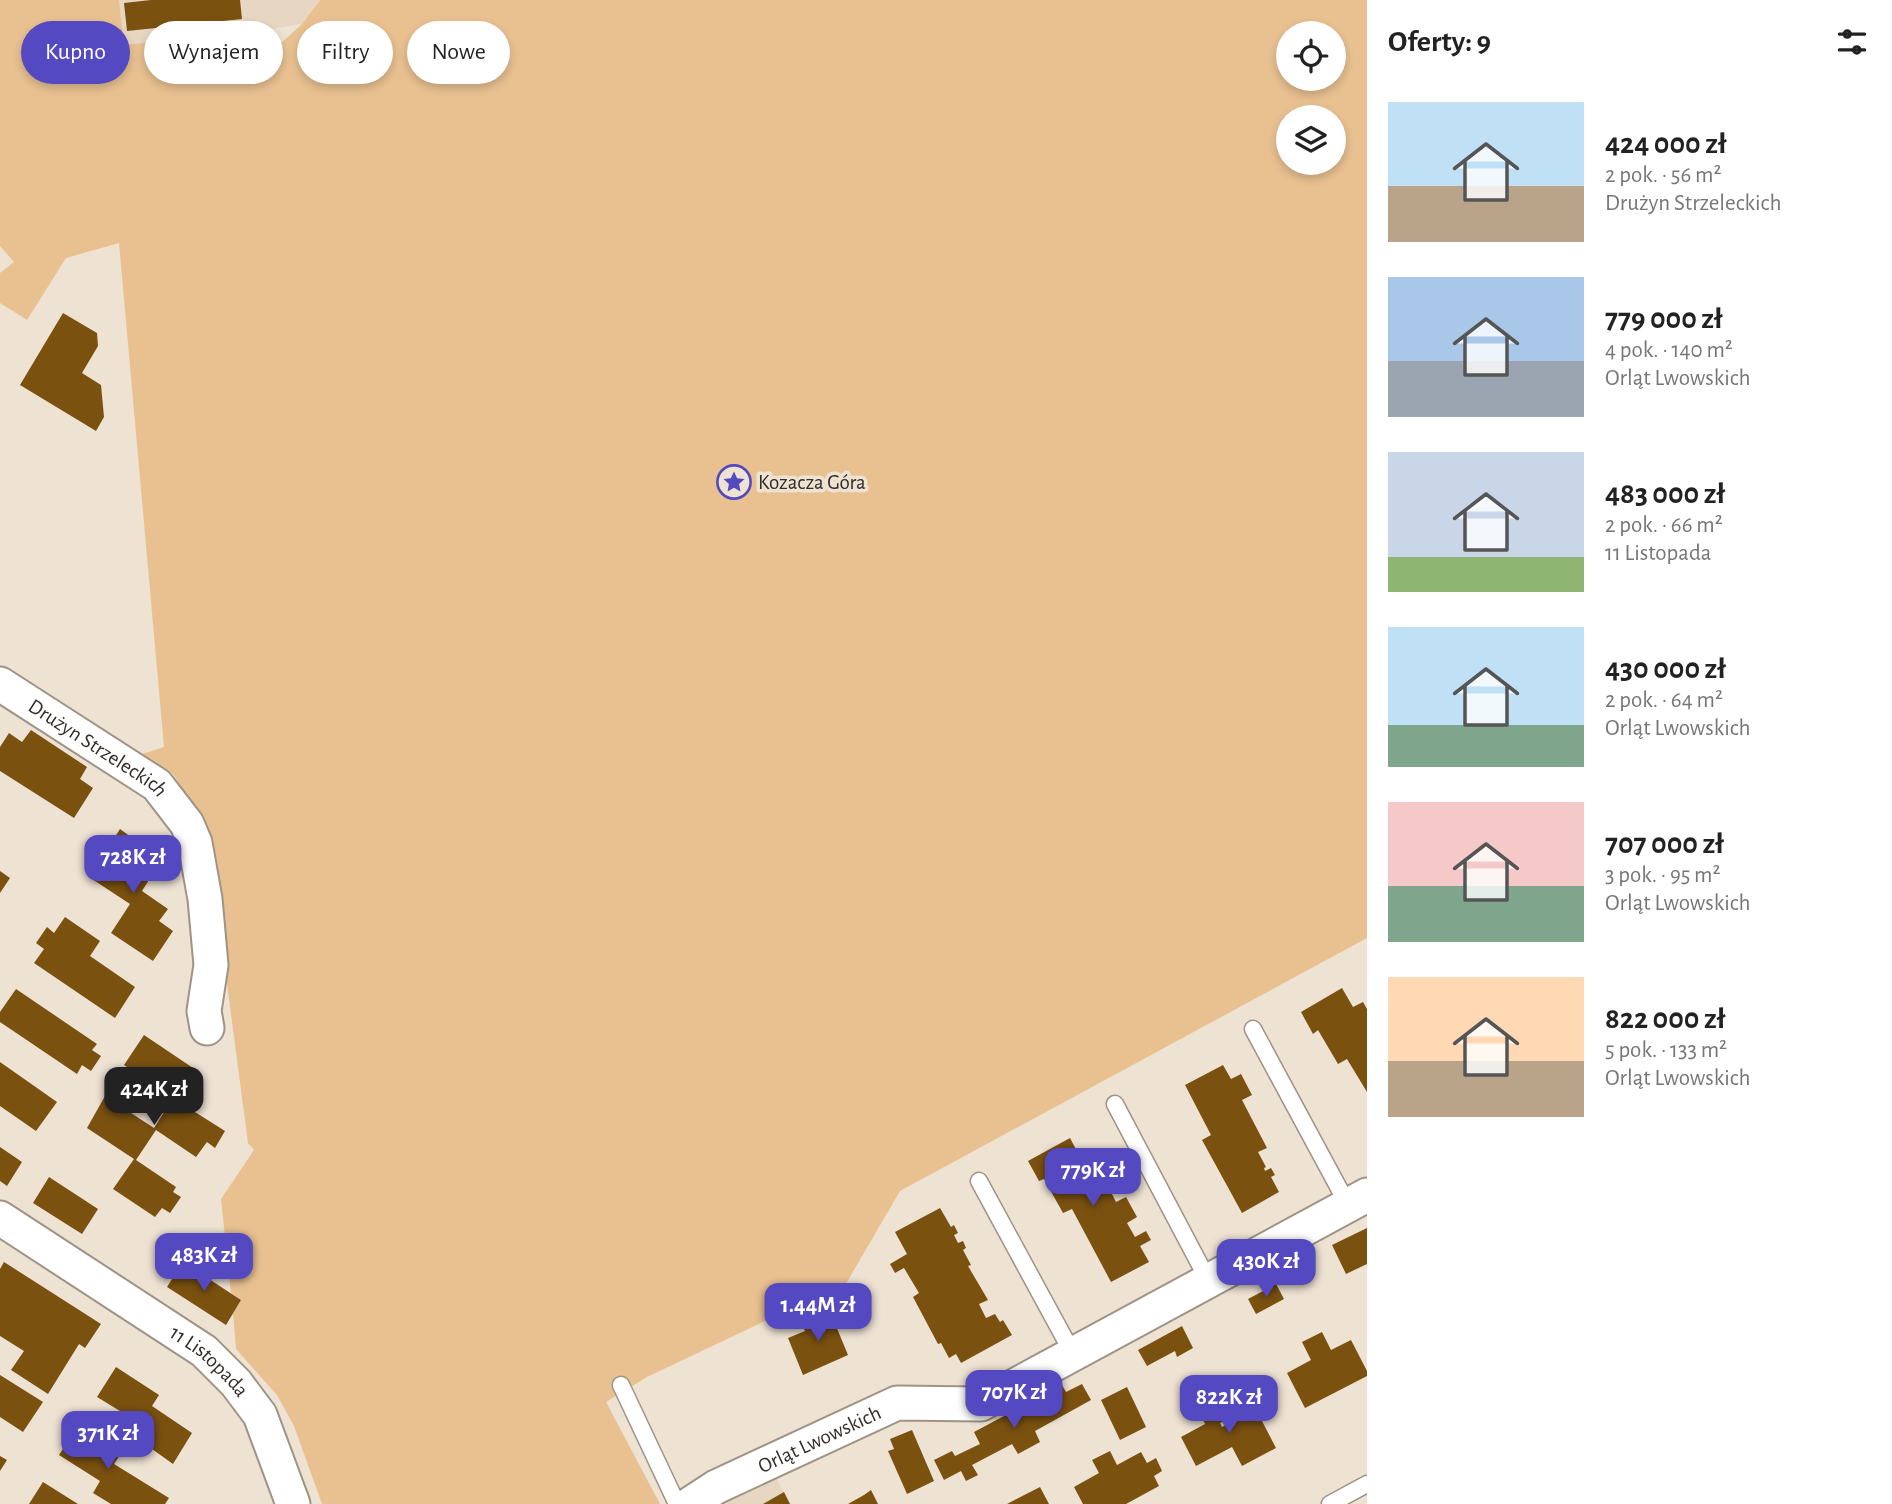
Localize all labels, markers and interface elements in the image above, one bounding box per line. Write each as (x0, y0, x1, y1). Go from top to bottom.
chip: Kupno (21, 21, 130, 84)
chip: Wynajem (144, 21, 283, 84)
chip: Filtry (297, 21, 393, 84)
chip: Nowe (407, 21, 510, 84)
map controls (1276, 21, 1346, 175)
button: locate (1276, 21, 1346, 91)
icon: filters (1833, 23, 1871, 61)
text: Oferty: 9 (1388, 27, 1491, 57)
button: layers (1276, 105, 1346, 175)
text: 424 000 zł (1605, 129, 1727, 159)
icon: home (1444, 130, 1528, 214)
text: 2 pok. · 56 m² (1605, 164, 1722, 187)
text: Drużyn Strzeleckich (1605, 192, 1781, 215)
text: 779 000 zł (1605, 304, 1723, 334)
icon: home (1444, 305, 1528, 389)
text: 4 pok. · 140 m² (1605, 339, 1733, 362)
text: Orląt Lwowskich (1605, 367, 1751, 390)
place icon: Kozacza Góra (715, 463, 753, 501)
place label: Kozacza Góra (758, 472, 866, 493)
text: 483 000 zł (1605, 479, 1725, 509)
icon: home (1444, 480, 1528, 564)
text: 2 pok. · 66 m² (1605, 514, 1723, 537)
text: 11 Listopada (1605, 542, 1711, 565)
text: 430 000 zł (1605, 654, 1726, 684)
icon: home (1444, 655, 1528, 739)
text: 2 pok. · 64 m² (1605, 689, 1723, 712)
street label: Drużyn Strzeleckich (25, 695, 172, 800)
text: Orląt Lwowskich (1605, 717, 1751, 740)
text: 707 000 zł (1605, 829, 1724, 859)
icon: home (1444, 830, 1528, 914)
pin: 728K zł (68, 836, 198, 895)
text: 728K zł (100, 846, 166, 869)
text: 3 pok. · 95 m² (1605, 864, 1721, 887)
text: Orląt Lwowskich (1605, 892, 1751, 915)
text: 822 000 zł (1605, 1004, 1725, 1034)
icon: home (1444, 1005, 1528, 1089)
text: 5 pok. · 133 m² (1605, 1039, 1727, 1062)
text: Orląt Lwowskich (1605, 1067, 1751, 1090)
pin: 424K zł (89, 1068, 219, 1127)
text: 424K zł (120, 1078, 188, 1101)
pin: 779K zł (1028, 1148, 1158, 1208)
text: 779K zł (1061, 1159, 1125, 1182)
pin: 483K zł (139, 1234, 269, 1293)
pin: 430K zł (1201, 1240, 1331, 1299)
text: 483K zł (171, 1244, 237, 1267)
text: 430K zł (1233, 1250, 1299, 1273)
pin: 1.44M zł (746, 1284, 890, 1343)
text: 1.44M zł (781, 1294, 855, 1317)
street label: 11 Listopada (166, 1322, 252, 1401)
pin: 707K zł (949, 1370, 1079, 1430)
pin: 822K zł (1164, 1376, 1294, 1435)
text: 707K zł (981, 1381, 1047, 1404)
text: 822K zł (1196, 1386, 1262, 1409)
street label: Orląt Lwowskich (755, 1402, 884, 1477)
pin: 371K zł (43, 1412, 173, 1471)
text: 371K zł (77, 1422, 139, 1445)

